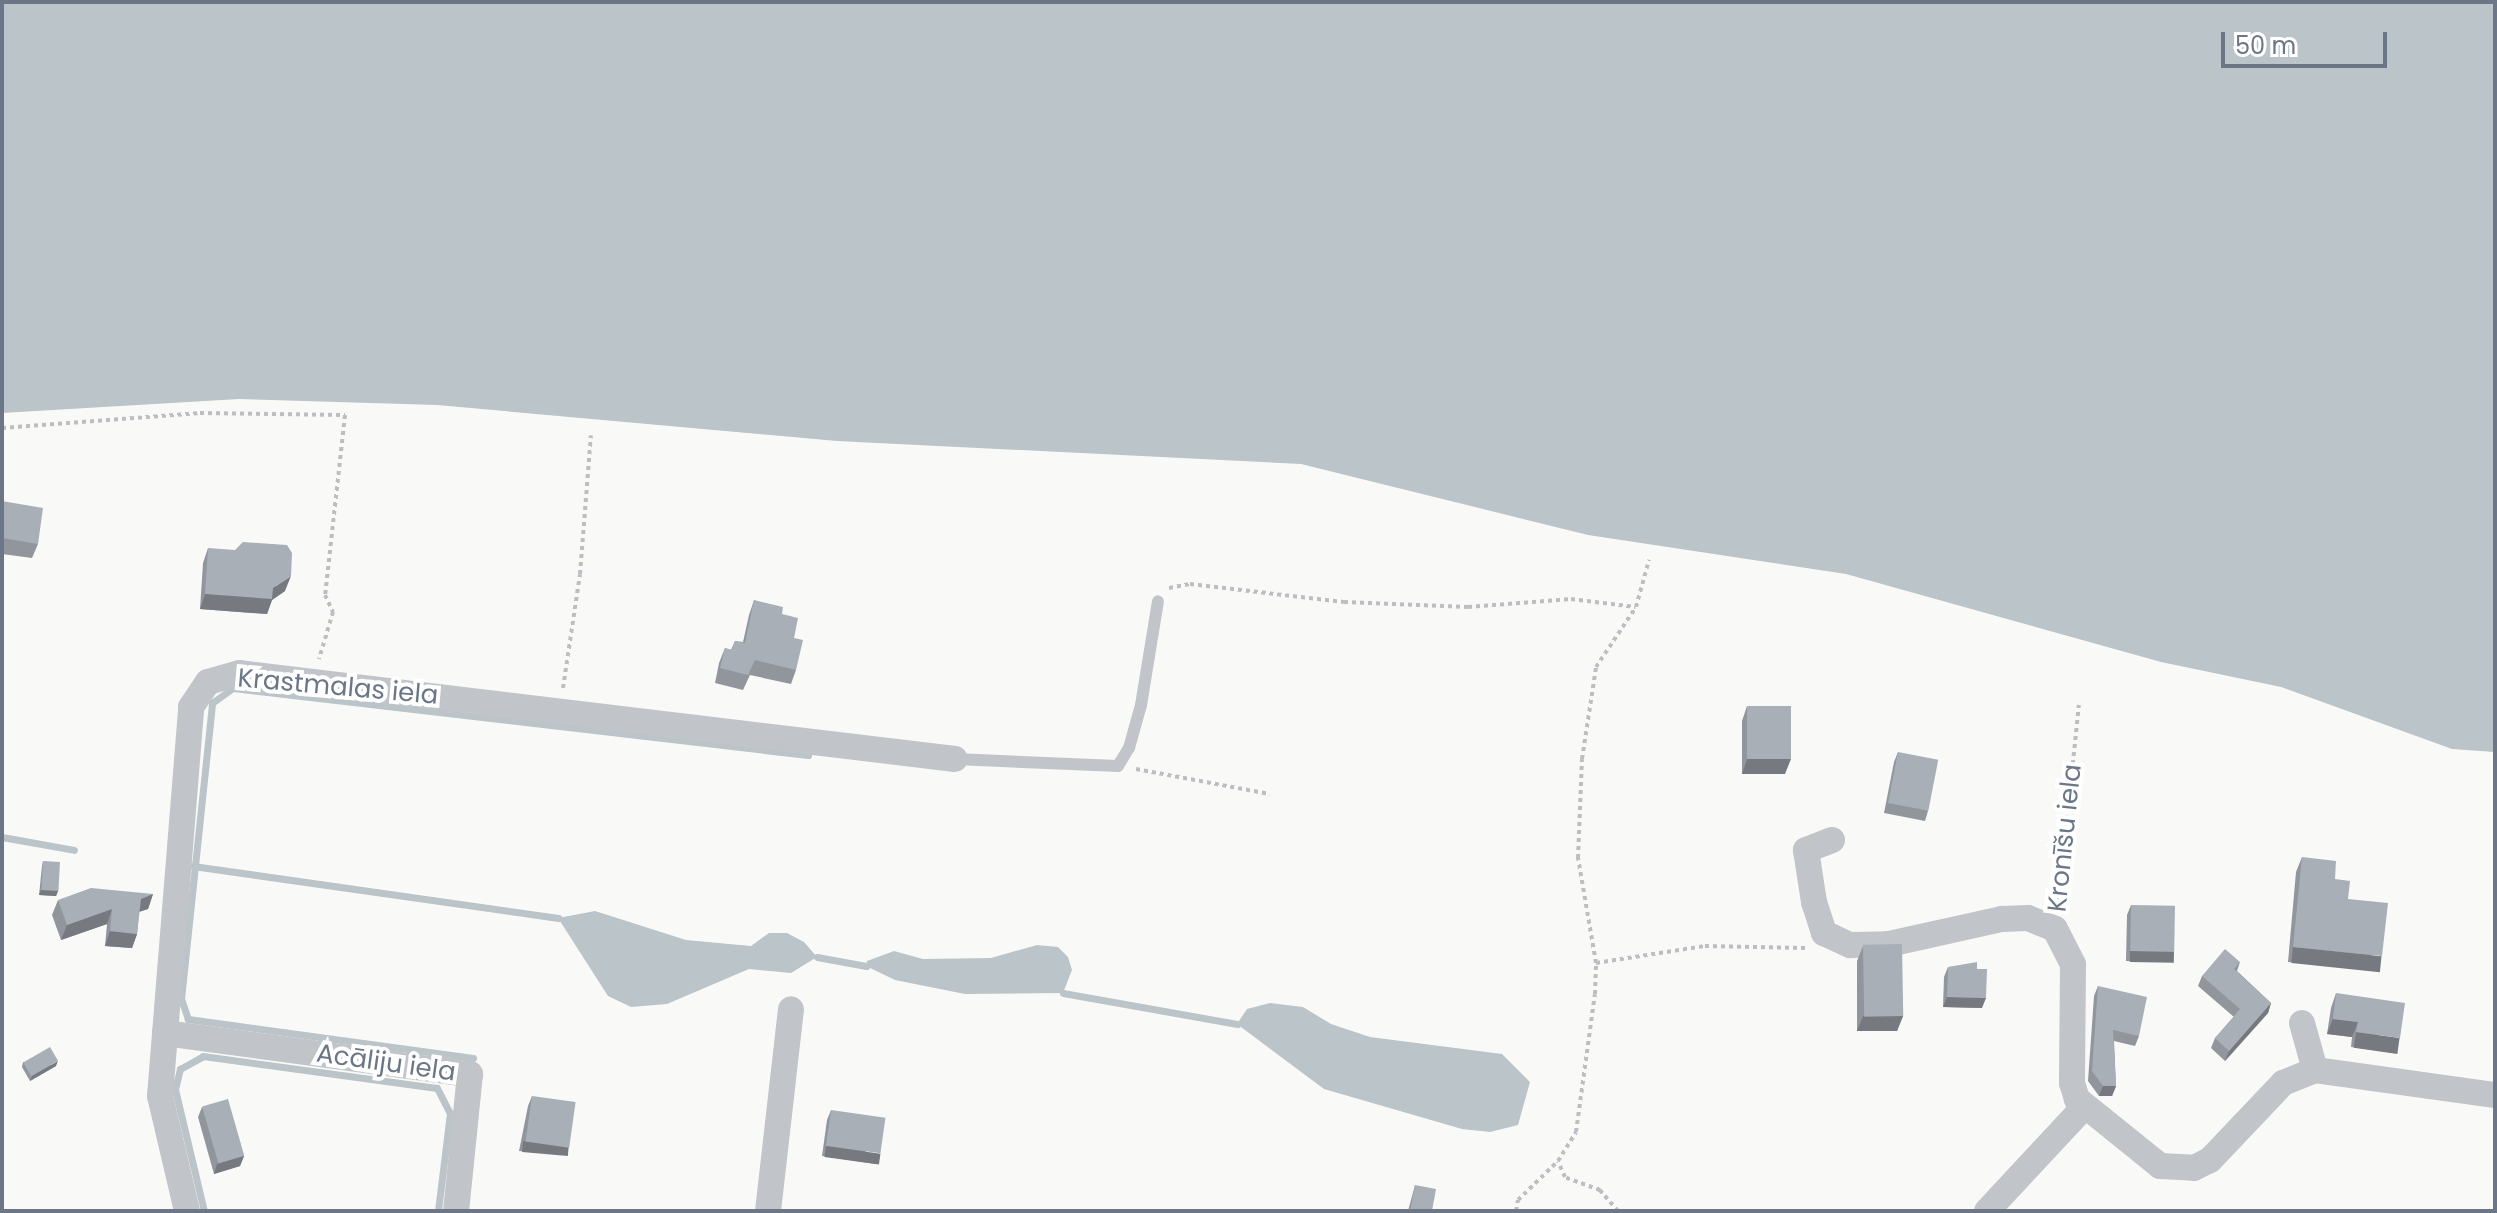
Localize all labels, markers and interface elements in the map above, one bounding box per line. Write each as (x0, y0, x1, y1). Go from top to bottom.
scale bar (2225, 16, 2391, 66)
text: 50 m (2235, 29, 2296, 62)
street label: Krastmalas iela (236, 663, 440, 711)
street label: Kronīšu iela (2042, 762, 2088, 914)
street label: Acāliju iela (314, 1038, 458, 1088)

